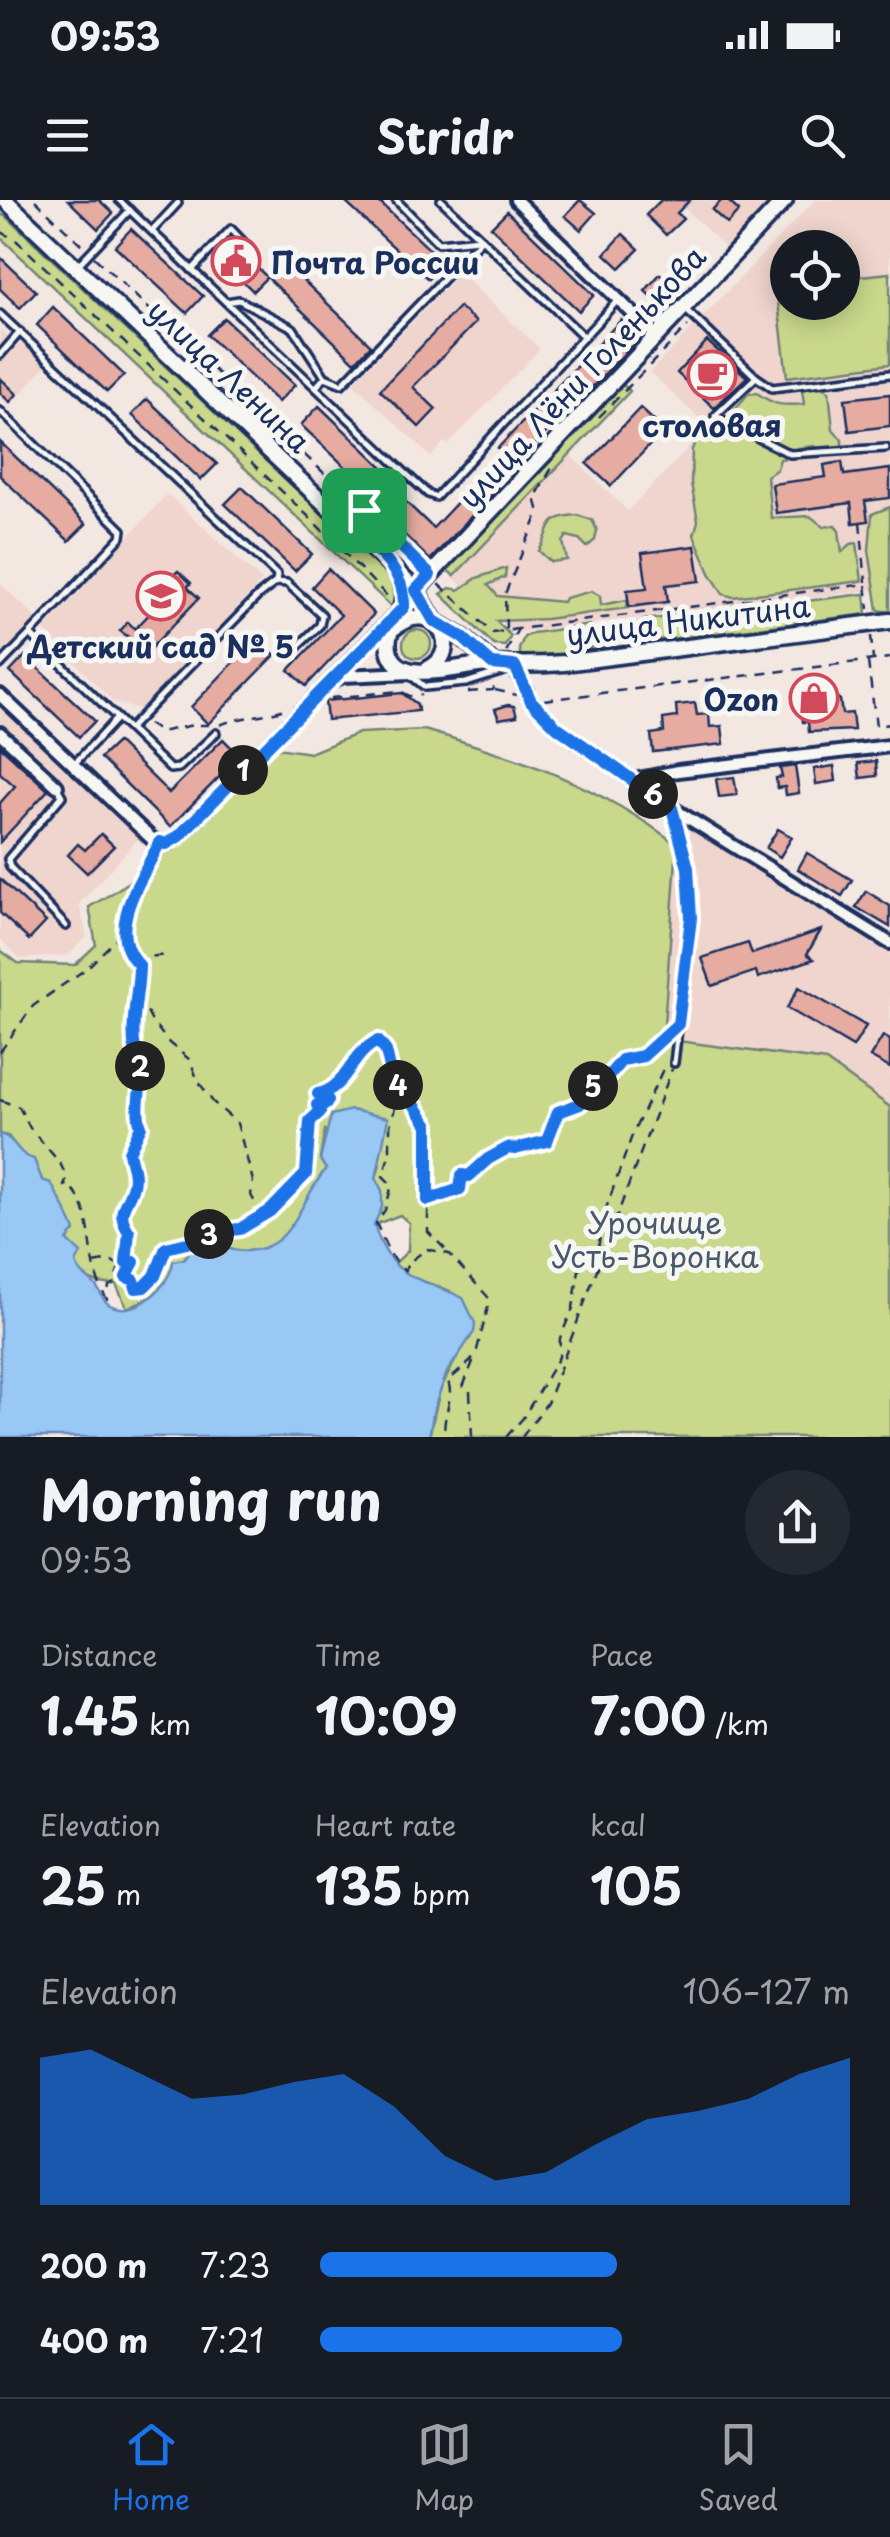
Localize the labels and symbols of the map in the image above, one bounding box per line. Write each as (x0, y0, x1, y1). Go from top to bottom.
street label: улица Лёни Голенькова (447, 234, 715, 518)
public building icon: Почта России (210, 235, 262, 287)
place label: Почта России (271, 239, 479, 284)
street label: улица Ленина (139, 288, 322, 463)
cafe icon: столовая (686, 349, 738, 401)
place label: столовая (642, 402, 782, 447)
pin (322, 468, 407, 553)
school or university icon: Детский сад № 5 (135, 570, 187, 622)
street label: улица Никитина (564, 582, 813, 656)
place label: Детский сад № 5 (27, 623, 294, 668)
shop icon: Ozon (788, 672, 840, 724)
place label: Ozon (704, 676, 779, 721)
pin: 1 (218, 745, 268, 795)
pin: 6 (628, 769, 678, 819)
pin: 2 (115, 1041, 165, 1091)
pin: 4 (373, 1060, 423, 1110)
pin: 5 (568, 1061, 618, 1111)
park label: Урочище Усть-Воронка (551, 1199, 759, 1278)
pin: 3 (184, 1209, 234, 1259)

